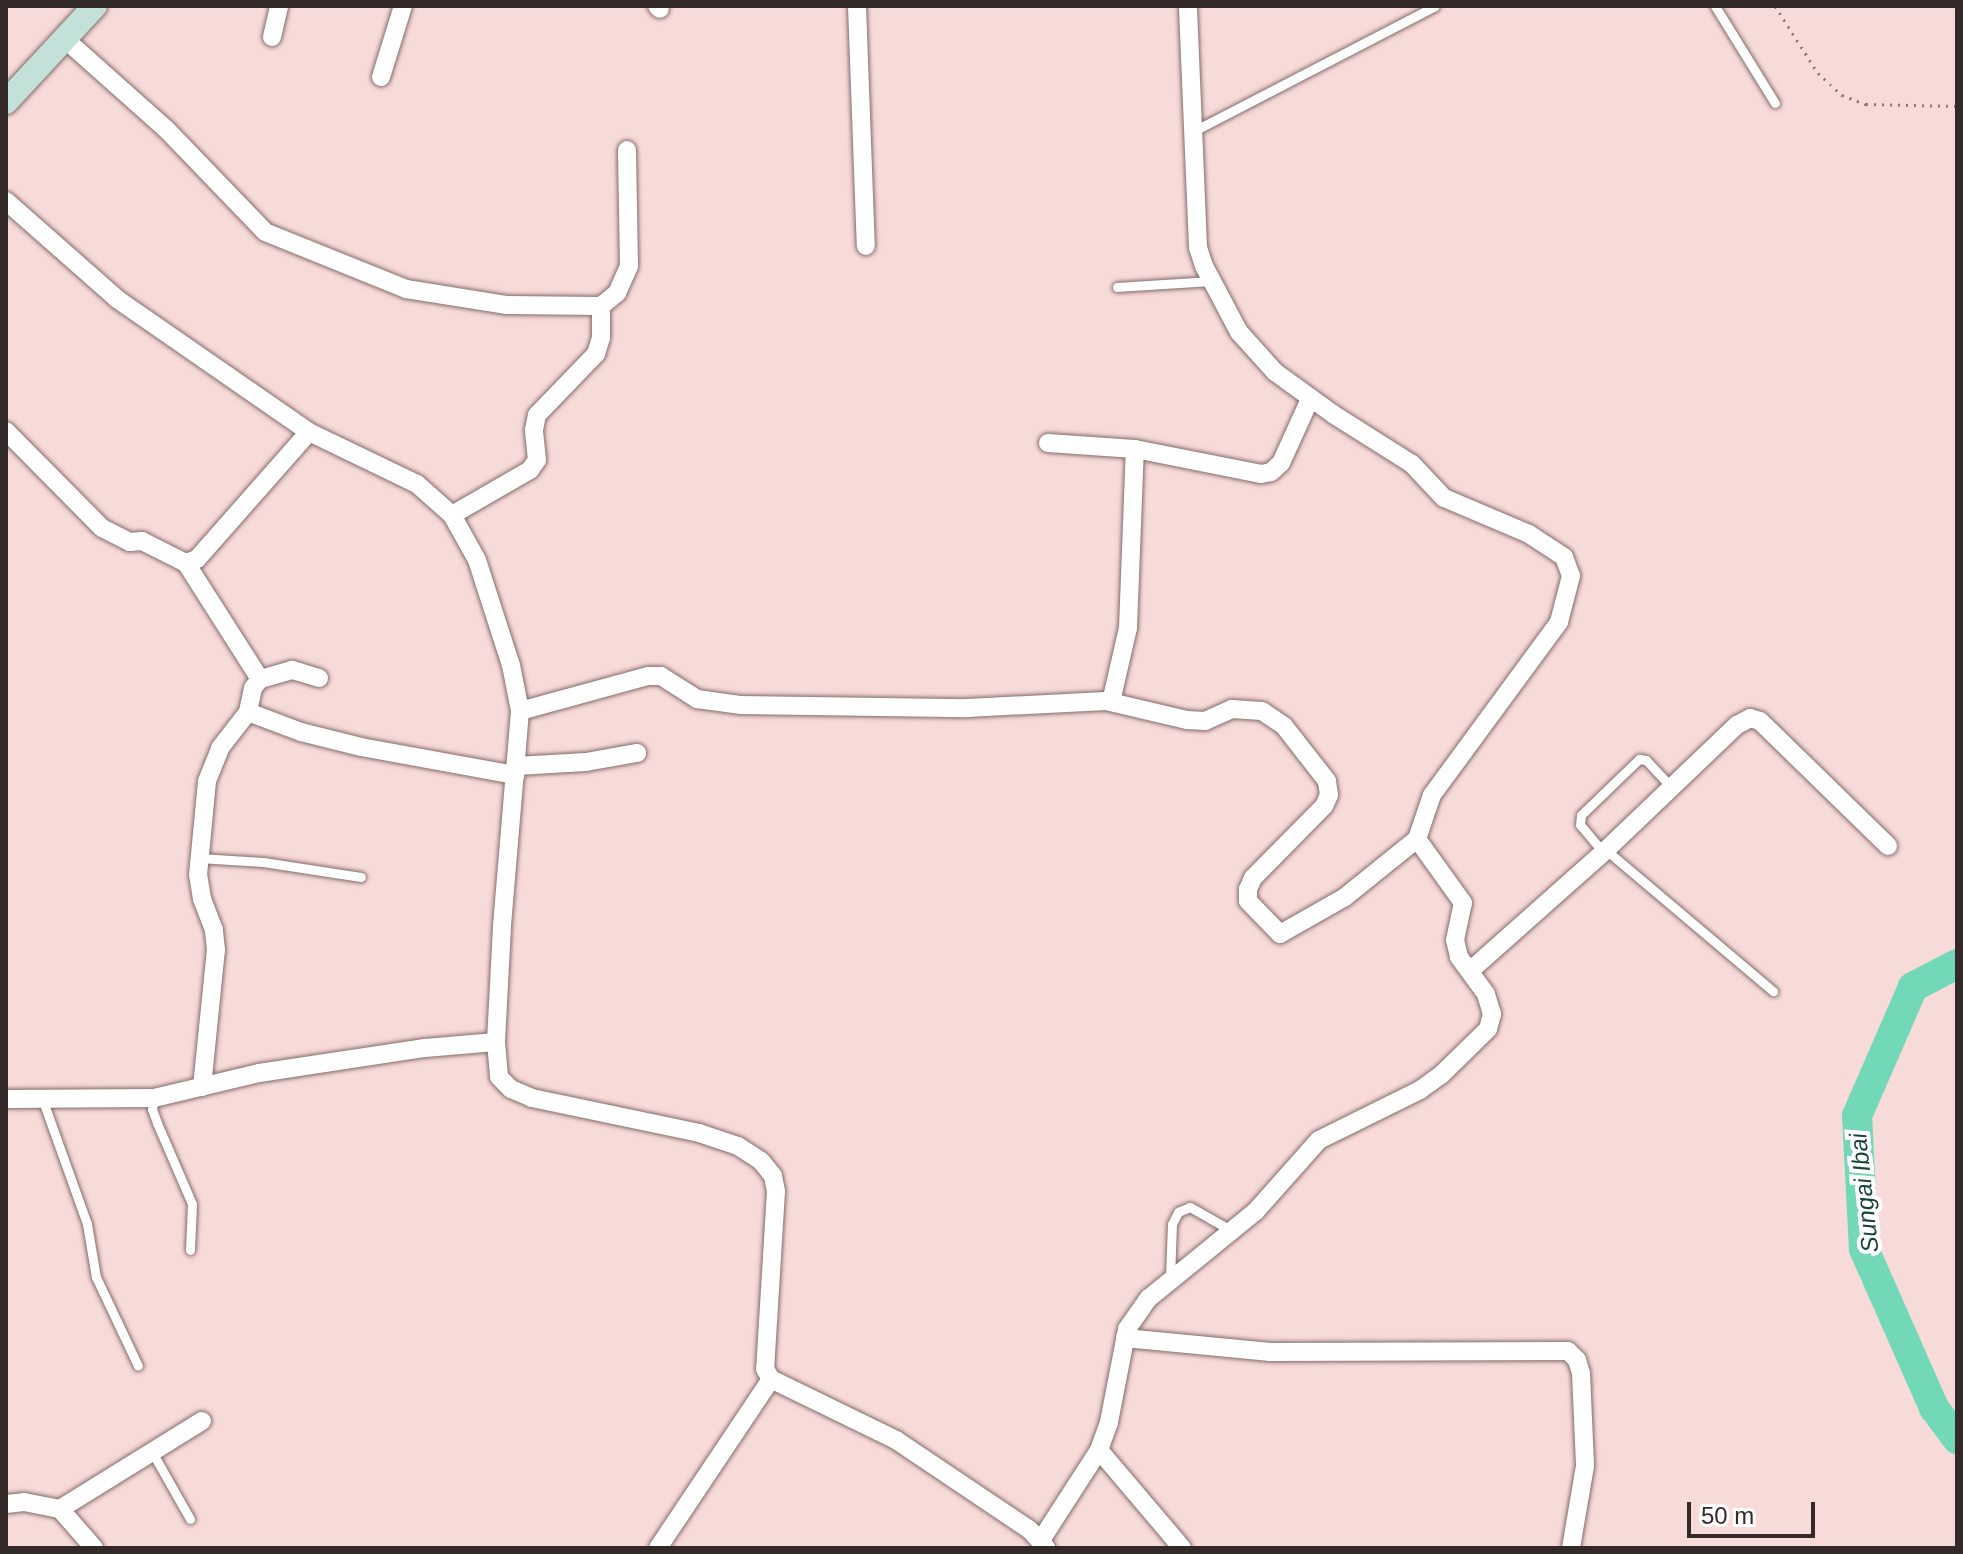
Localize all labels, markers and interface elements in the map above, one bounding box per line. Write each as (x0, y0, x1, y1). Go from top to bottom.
water label: Sungai Ibai (1843, 1132, 1885, 1254)
scale bar (1691, 1486, 1819, 1536)
text: 50 m (1701, 1502, 1754, 1529)

